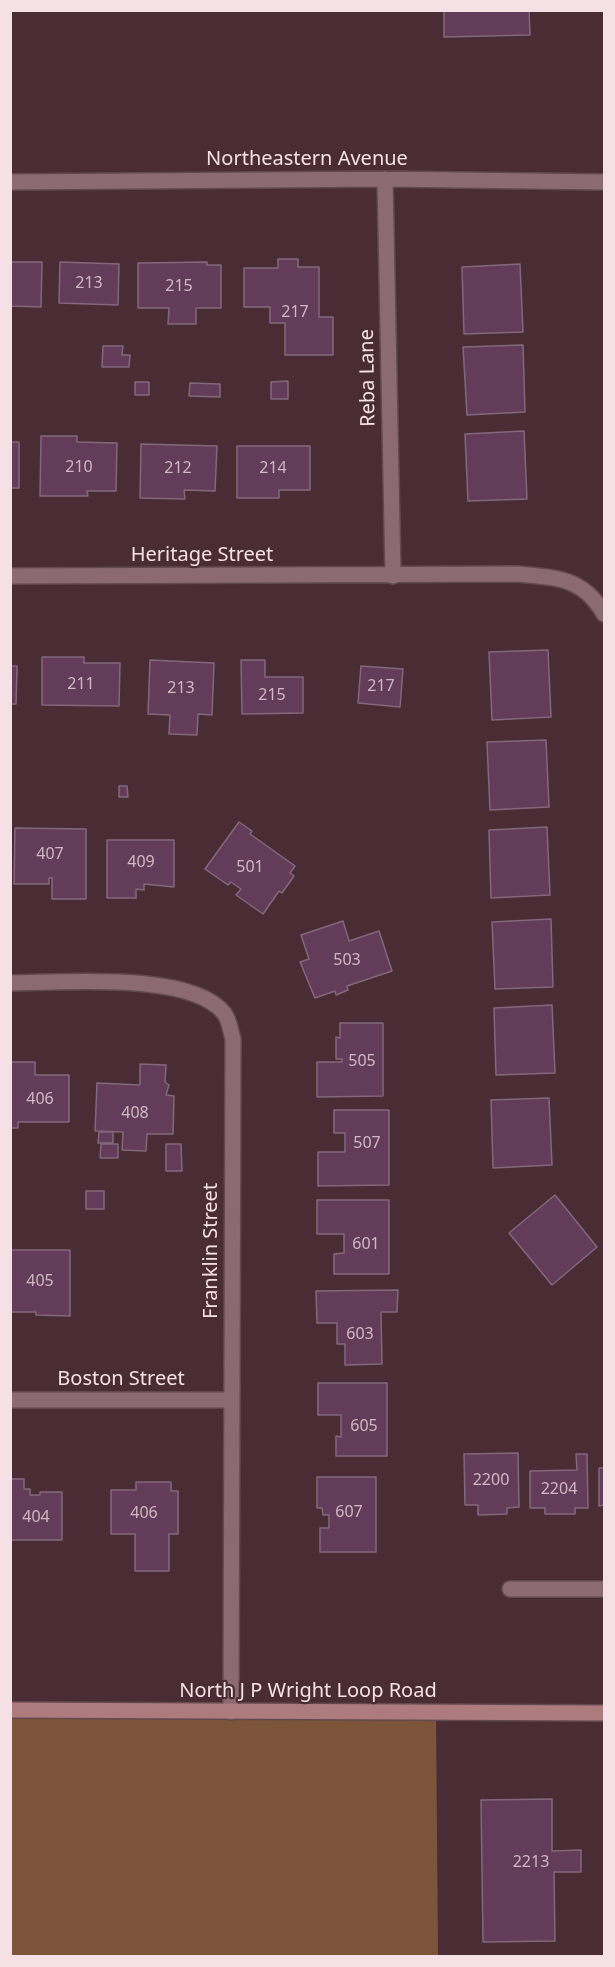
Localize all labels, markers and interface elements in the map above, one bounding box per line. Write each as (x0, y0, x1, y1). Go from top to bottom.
street label: Northeastern Avenue (206, 147, 408, 171)
house number: 213 (75, 273, 103, 293)
house number: 215 (165, 276, 193, 296)
house number: 217 (281, 302, 309, 322)
street label: Reba Lane (355, 329, 381, 427)
house number: 210 (65, 457, 93, 477)
house number: 212 (164, 458, 192, 478)
house number: 214 (259, 458, 287, 478)
street label: Heritage Street (131, 543, 273, 567)
house number: 211 (67, 674, 95, 694)
house number: 217 (367, 676, 395, 696)
house number: 213 (167, 678, 195, 698)
house number: 215 (258, 685, 286, 705)
house number: 407 (36, 844, 64, 864)
house number: 409 (127, 852, 155, 872)
house number: 501 (236, 857, 264, 877)
house number: 503 (333, 950, 361, 970)
house number: 505 (348, 1051, 376, 1071)
house number: 406 (26, 1089, 54, 1109)
house number: 408 (121, 1103, 149, 1123)
house number: 507 (353, 1133, 381, 1153)
street label: Franklin Street (199, 1183, 223, 1319)
house number: 601 (352, 1234, 380, 1254)
house number: 405 (26, 1271, 54, 1291)
house number: 603 (346, 1324, 374, 1344)
street label: Boston Street (57, 1367, 185, 1391)
house number: 605 (350, 1416, 378, 1436)
house number: 2200 (473, 1470, 509, 1490)
house number: 2204 (541, 1479, 577, 1499)
house number: 607 (335, 1502, 363, 1522)
house number: 406 (130, 1503, 158, 1523)
house number: 404 (22, 1507, 50, 1527)
street label: North J P Wright Loop Road (179, 1679, 437, 1703)
house number: 2213 (513, 1852, 549, 1872)

